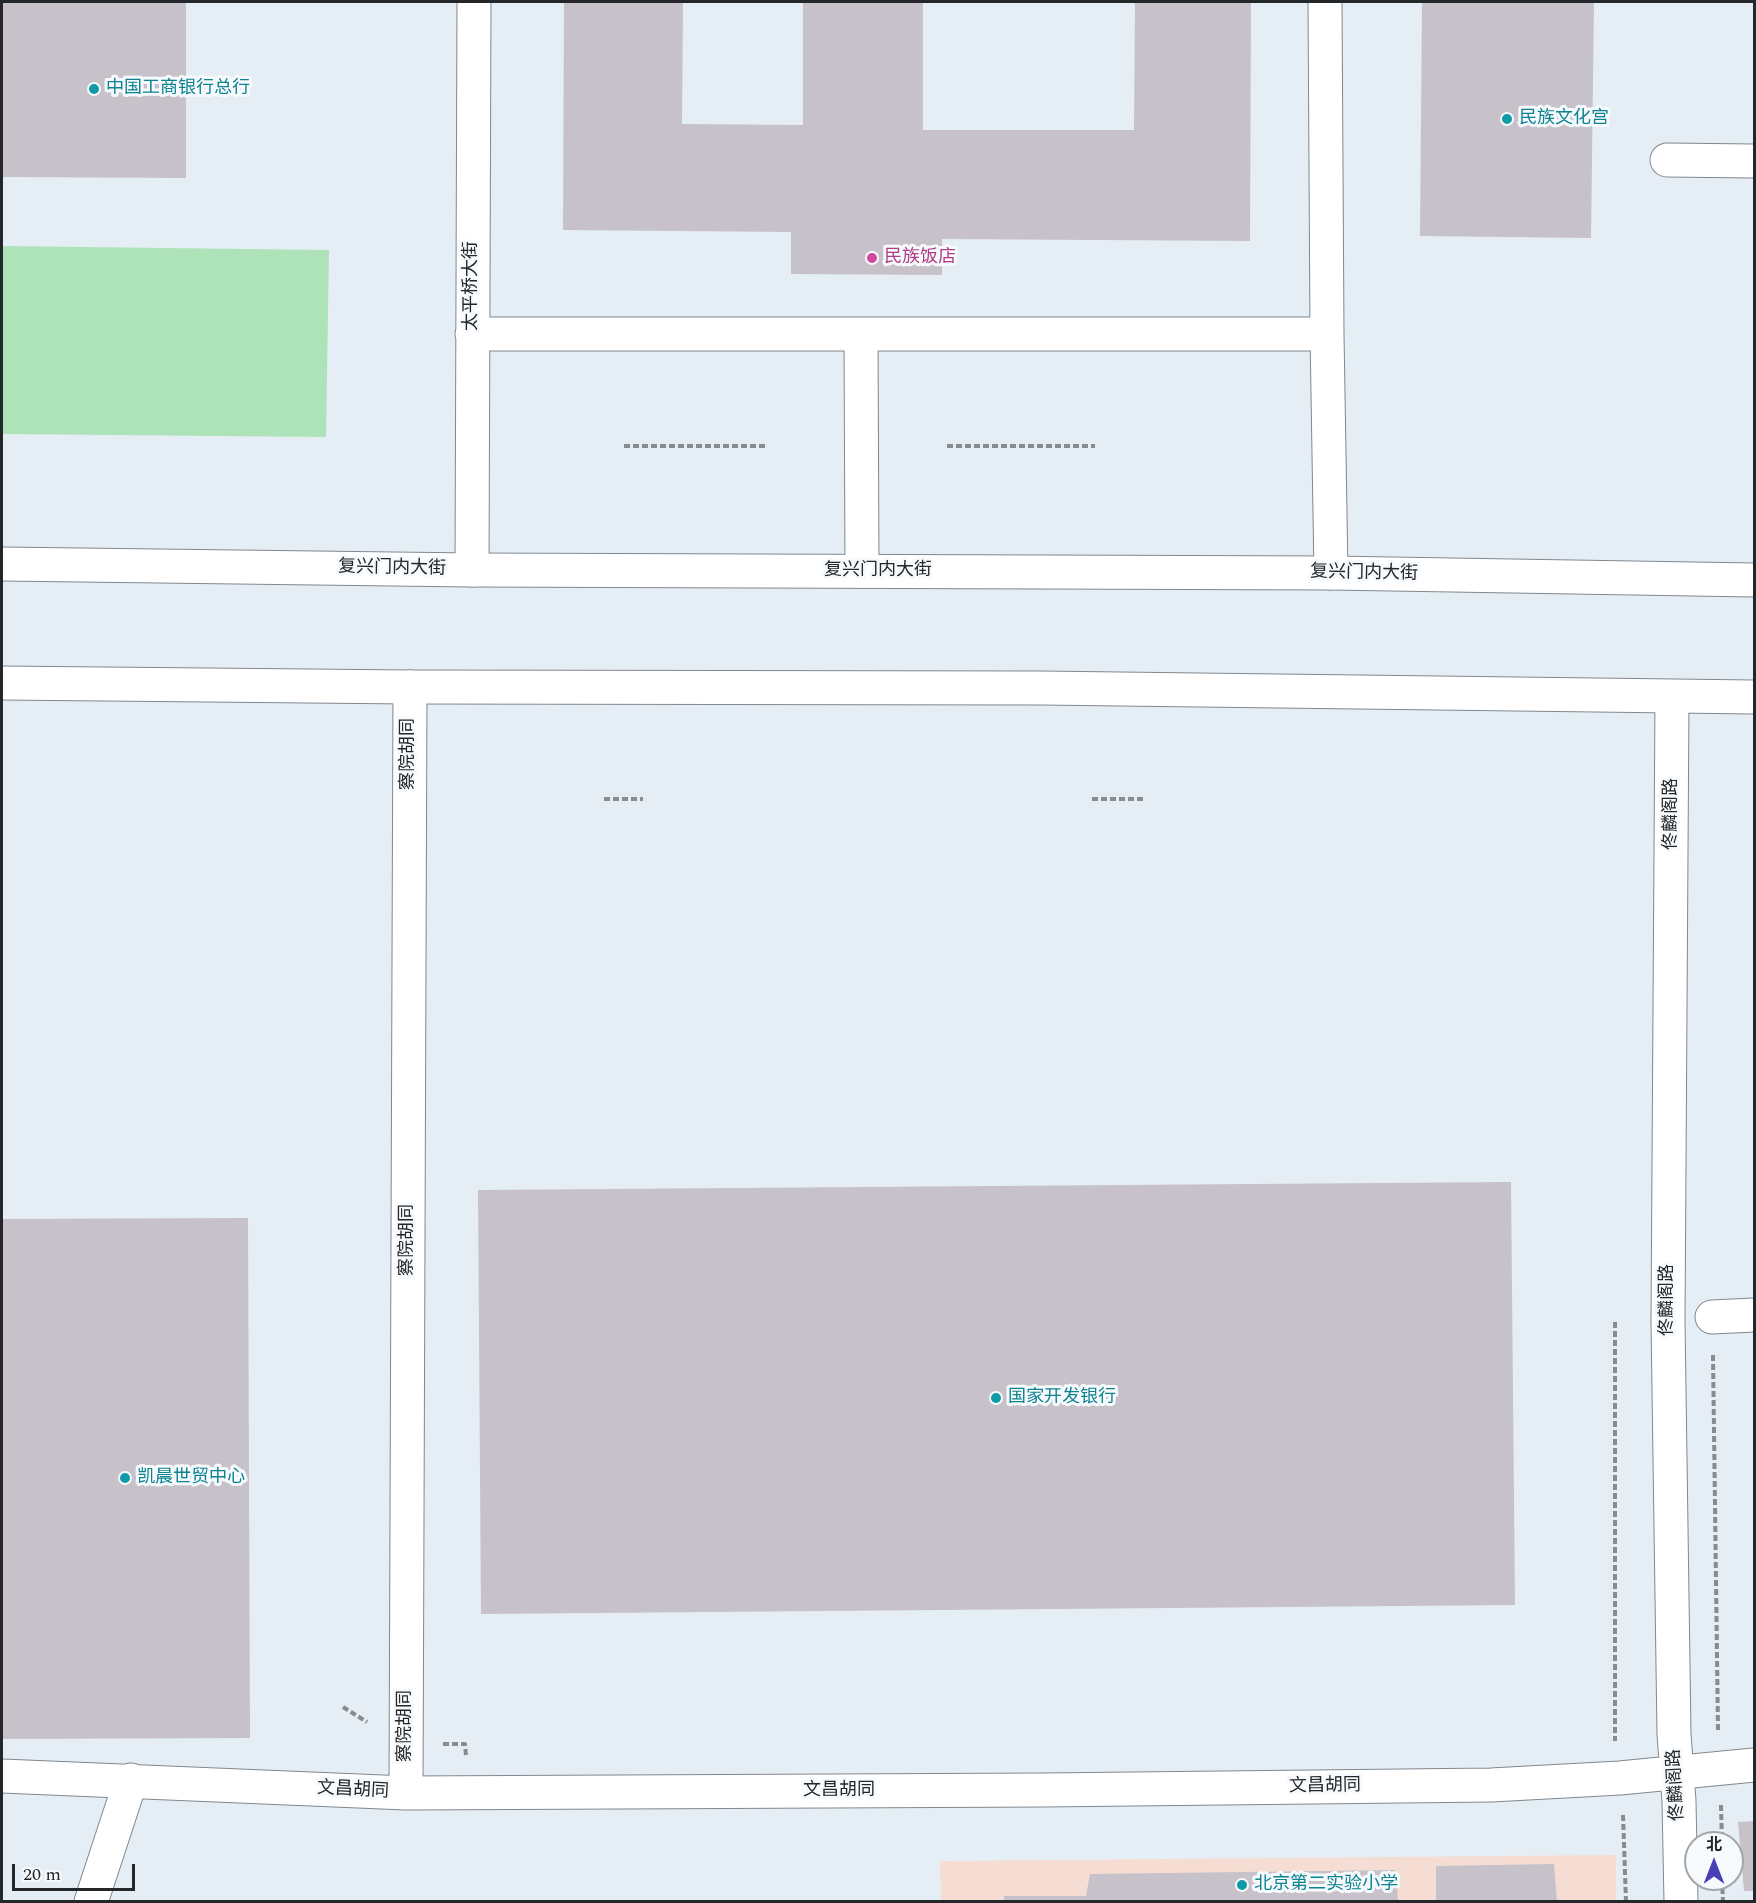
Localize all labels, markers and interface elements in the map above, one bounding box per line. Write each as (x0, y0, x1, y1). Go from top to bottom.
place label: 中国工商银行总行 (106, 78, 250, 100)
marker: 中国工商银行总行 (87, 82, 101, 96)
place label: 民族文化宫 (1519, 108, 1609, 130)
marker: 民族文化宫 (1500, 112, 1514, 126)
street label: 太平桥大街 (461, 241, 483, 331)
place label: 民族饭店 (884, 247, 956, 269)
marker: 民族饭店 (865, 251, 879, 265)
street label: 复兴门内大街 (338, 557, 446, 581)
street label: 复兴门内大街 (824, 560, 932, 582)
street label: 复兴门内大街 (1310, 562, 1418, 586)
street label: 察院胡同 (398, 718, 420, 790)
street label: 佟麟阁路 (1661, 778, 1683, 850)
street label: 察院胡同 (397, 1204, 419, 1276)
street label: 佟麟阁路 (1657, 1264, 1679, 1336)
place label: 国家开发银行 (1008, 1387, 1116, 1409)
marker: 国家开发银行 (989, 1391, 1003, 1405)
place label: 凯晨世贸中心 (137, 1467, 245, 1489)
marker: 凯晨世贸中心 (118, 1471, 132, 1485)
street label: 察院胡同 (395, 1690, 417, 1762)
street label: 佟麟阁路 (1664, 1748, 1690, 1822)
street label: 文昌胡同 (1289, 1776, 1361, 1798)
street label: 文昌胡同 (316, 1778, 390, 1804)
street label: 文昌胡同 (803, 1780, 875, 1802)
north arrow (1684, 1831, 1744, 1891)
text: 北 (1706, 1833, 1722, 1857)
scale bar (15, 1852, 138, 1890)
text: 20 m (23, 1861, 61, 1888)
place label: 北京第二实验小学 (1254, 1874, 1398, 1896)
marker: 北京第二实验小学 (1235, 1878, 1249, 1892)

